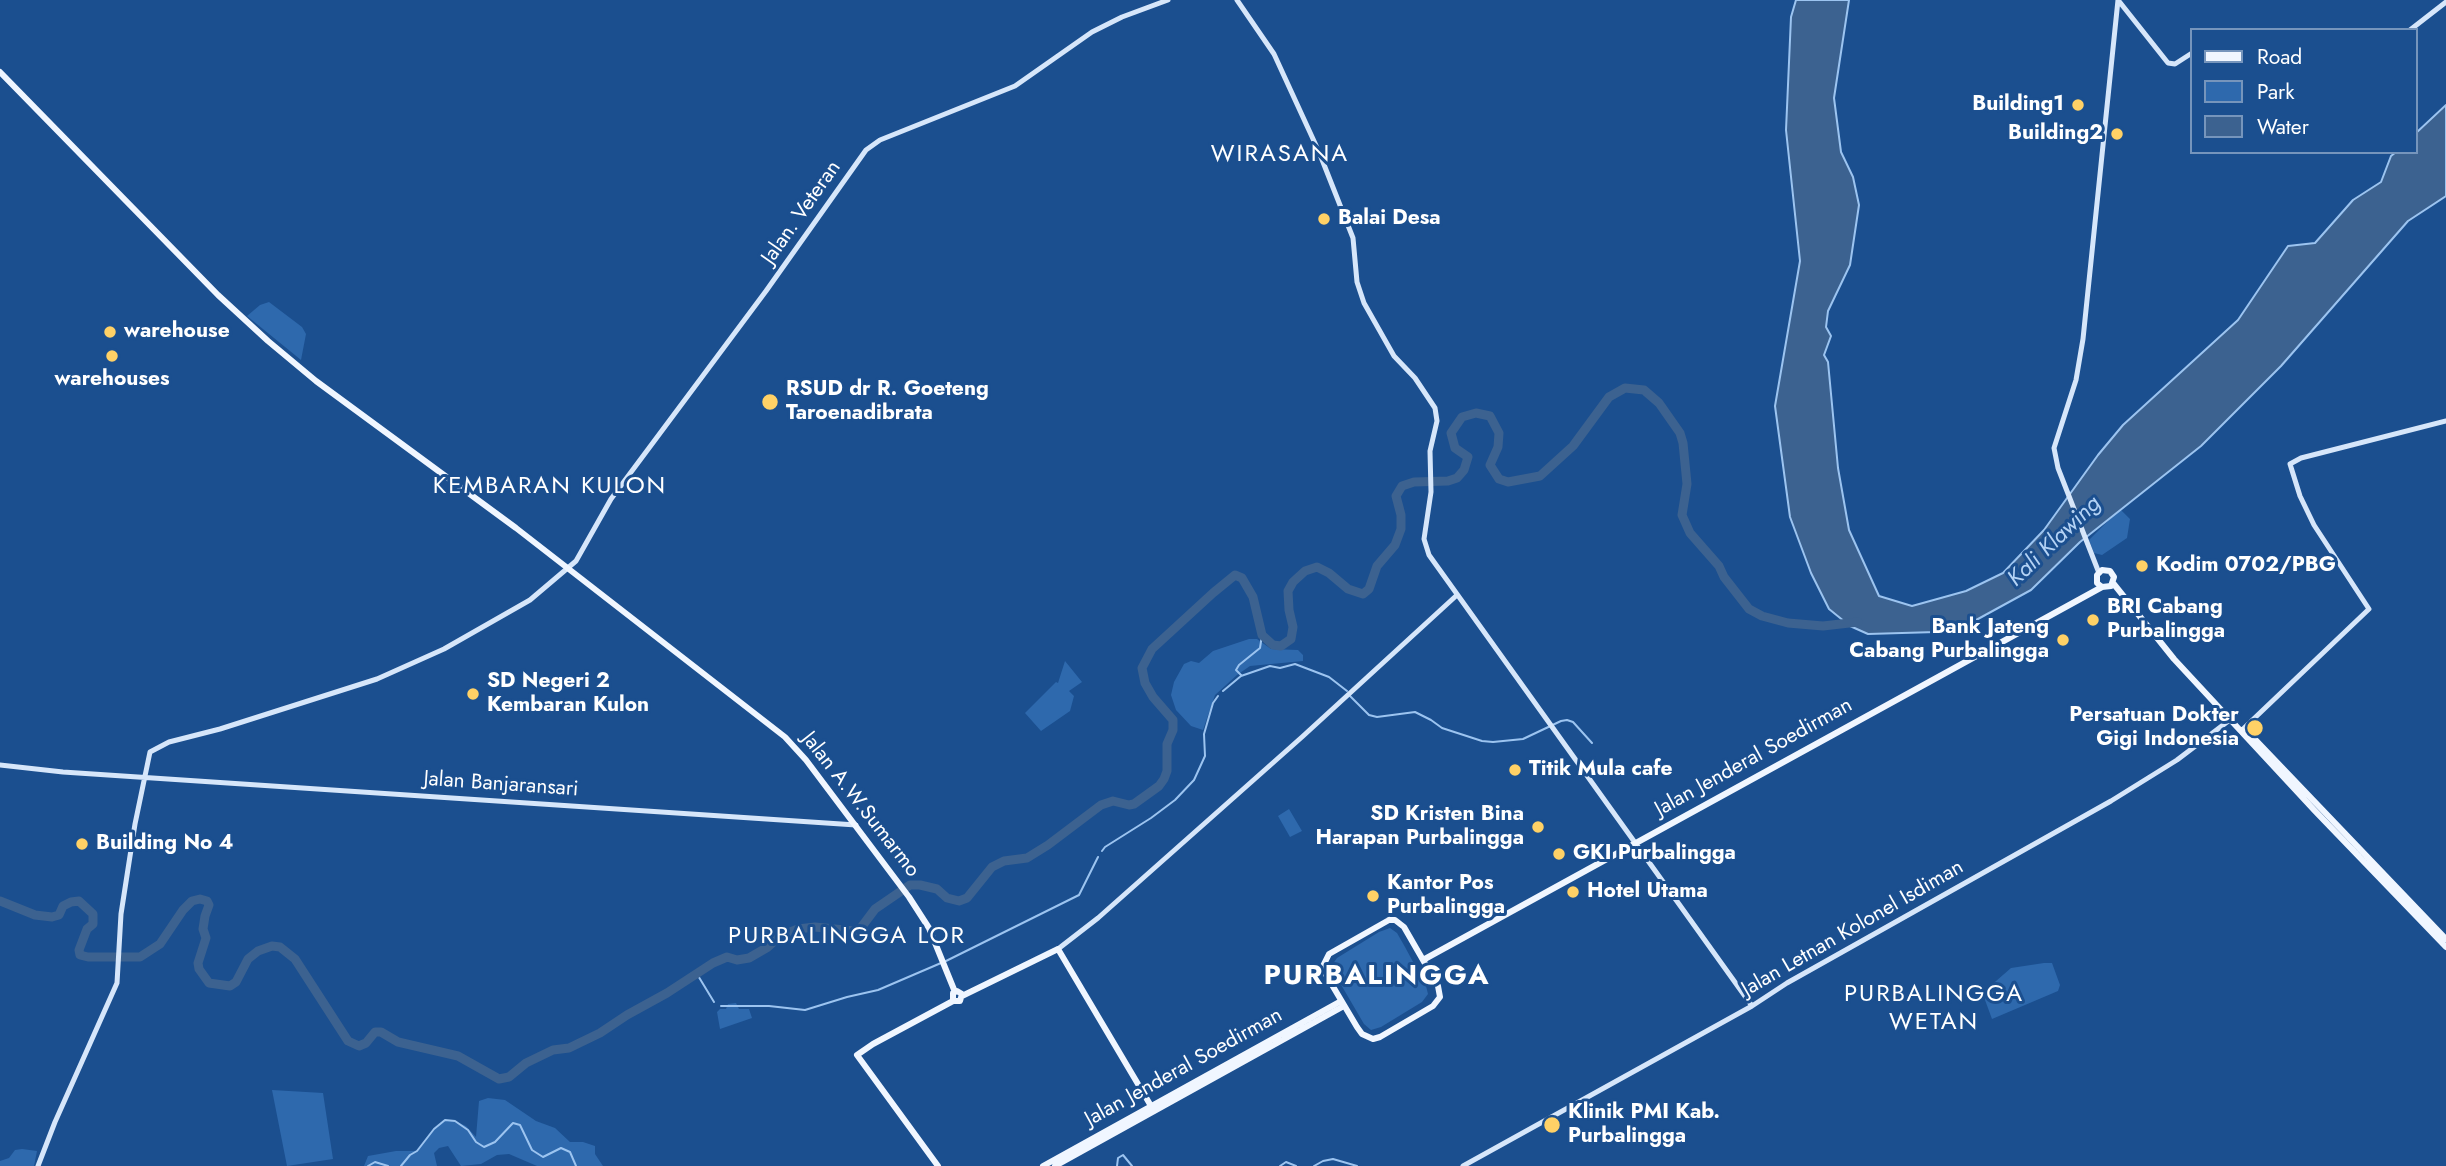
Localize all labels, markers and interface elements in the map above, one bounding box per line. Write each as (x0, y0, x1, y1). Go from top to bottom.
legend (2190, 28, 2418, 154)
text: Road (2257, 42, 2302, 72)
text: Park (2257, 77, 2294, 107)
place label: Building1 (1972, 92, 2064, 118)
marker: Building1 (2070, 97, 2086, 113)
text: Water (2257, 112, 2309, 142)
place label: Building2 (2008, 121, 2103, 147)
marker: Building2 (2109, 126, 2125, 142)
district label: WIRASANA (1212, 141, 1348, 169)
street label: Jalan. Veteran (757, 156, 847, 270)
place label: Balai Desa (1338, 206, 1441, 232)
marker: Balai Desa (1316, 211, 1332, 227)
place label: warehouse (124, 319, 230, 345)
marker: warehouse (102, 324, 118, 340)
marker: warehouses (104, 348, 120, 364)
place label: warehouses (54, 367, 170, 393)
place label: RSUD dr R. Goeteng Taroenadibrata (786, 377, 989, 427)
marker: RSUD dr R. Goeteng Taroenadibrata (760, 392, 780, 412)
district label: KEMBARAN KULON (435, 473, 665, 501)
water label: Kali Klawing (2003, 491, 2107, 593)
place label: Kodim 0702/PBG (2156, 553, 2336, 579)
marker: Kodim 0702/PBG (2134, 558, 2150, 574)
place label: BRI Cabang Purbalingga (2107, 595, 2225, 645)
marker: BRI Cabang Purbalingga (2085, 612, 2101, 628)
place label: Bank Jateng Cabang Purbalingga (1849, 615, 2049, 665)
marker: Bank Jateng Cabang Purbalingga (2055, 632, 2071, 648)
place label: SD Negeri 2 Kembaran Kulon (487, 669, 649, 719)
marker: SD Negeri 2 Kembaran Kulon (465, 686, 481, 702)
street label: Jalan Jenderal Soedirman (1651, 693, 1857, 823)
place label: Persatuan Dokter Gigi Indonesia (2069, 703, 2239, 753)
marker: Persatuan Dokter Gigi Indonesia (2245, 718, 2265, 738)
street label: Jalan A.W.Sumarmo (796, 727, 924, 883)
place label: Titik Mula cafe (1529, 757, 1672, 783)
marker: Titik Mula cafe (1507, 762, 1523, 778)
street label: Jalan Banjaransari (423, 767, 579, 803)
place label: SD Kristen Bina Harapan Purbalingga (1315, 802, 1524, 852)
marker: SD Kristen Bina Harapan Purbalingga (1530, 819, 1546, 835)
place label: Building No 4 (96, 831, 233, 857)
marker: Building No 4 (74, 836, 90, 852)
place label: GKI Purbalingga (1573, 841, 1736, 867)
marker: GKI Purbalingga (1551, 846, 1567, 862)
street label: Jalan Letnan Kolonel Isdiman (1738, 855, 1968, 1003)
place label: Kantor Pos Purbalingga (1387, 871, 1505, 921)
place label: Hotel Utama (1587, 879, 1708, 905)
marker: Hotel Utama (1565, 884, 1581, 900)
marker: Kantor Pos Purbalingga (1365, 888, 1381, 904)
district label: PURBALINGGA LOR (730, 923, 964, 951)
district label: PURBALINGGA (1265, 960, 1489, 994)
district label: PURBALINGGA WETAN (1845, 981, 2023, 1037)
street label: Jalan Jenderal Soedirman (1081, 1003, 1287, 1133)
place label: Klinik PMI Kab. Purbalingga (1568, 1100, 1720, 1150)
marker: Klinik PMI Kab. Purbalingga (1542, 1115, 1562, 1135)

